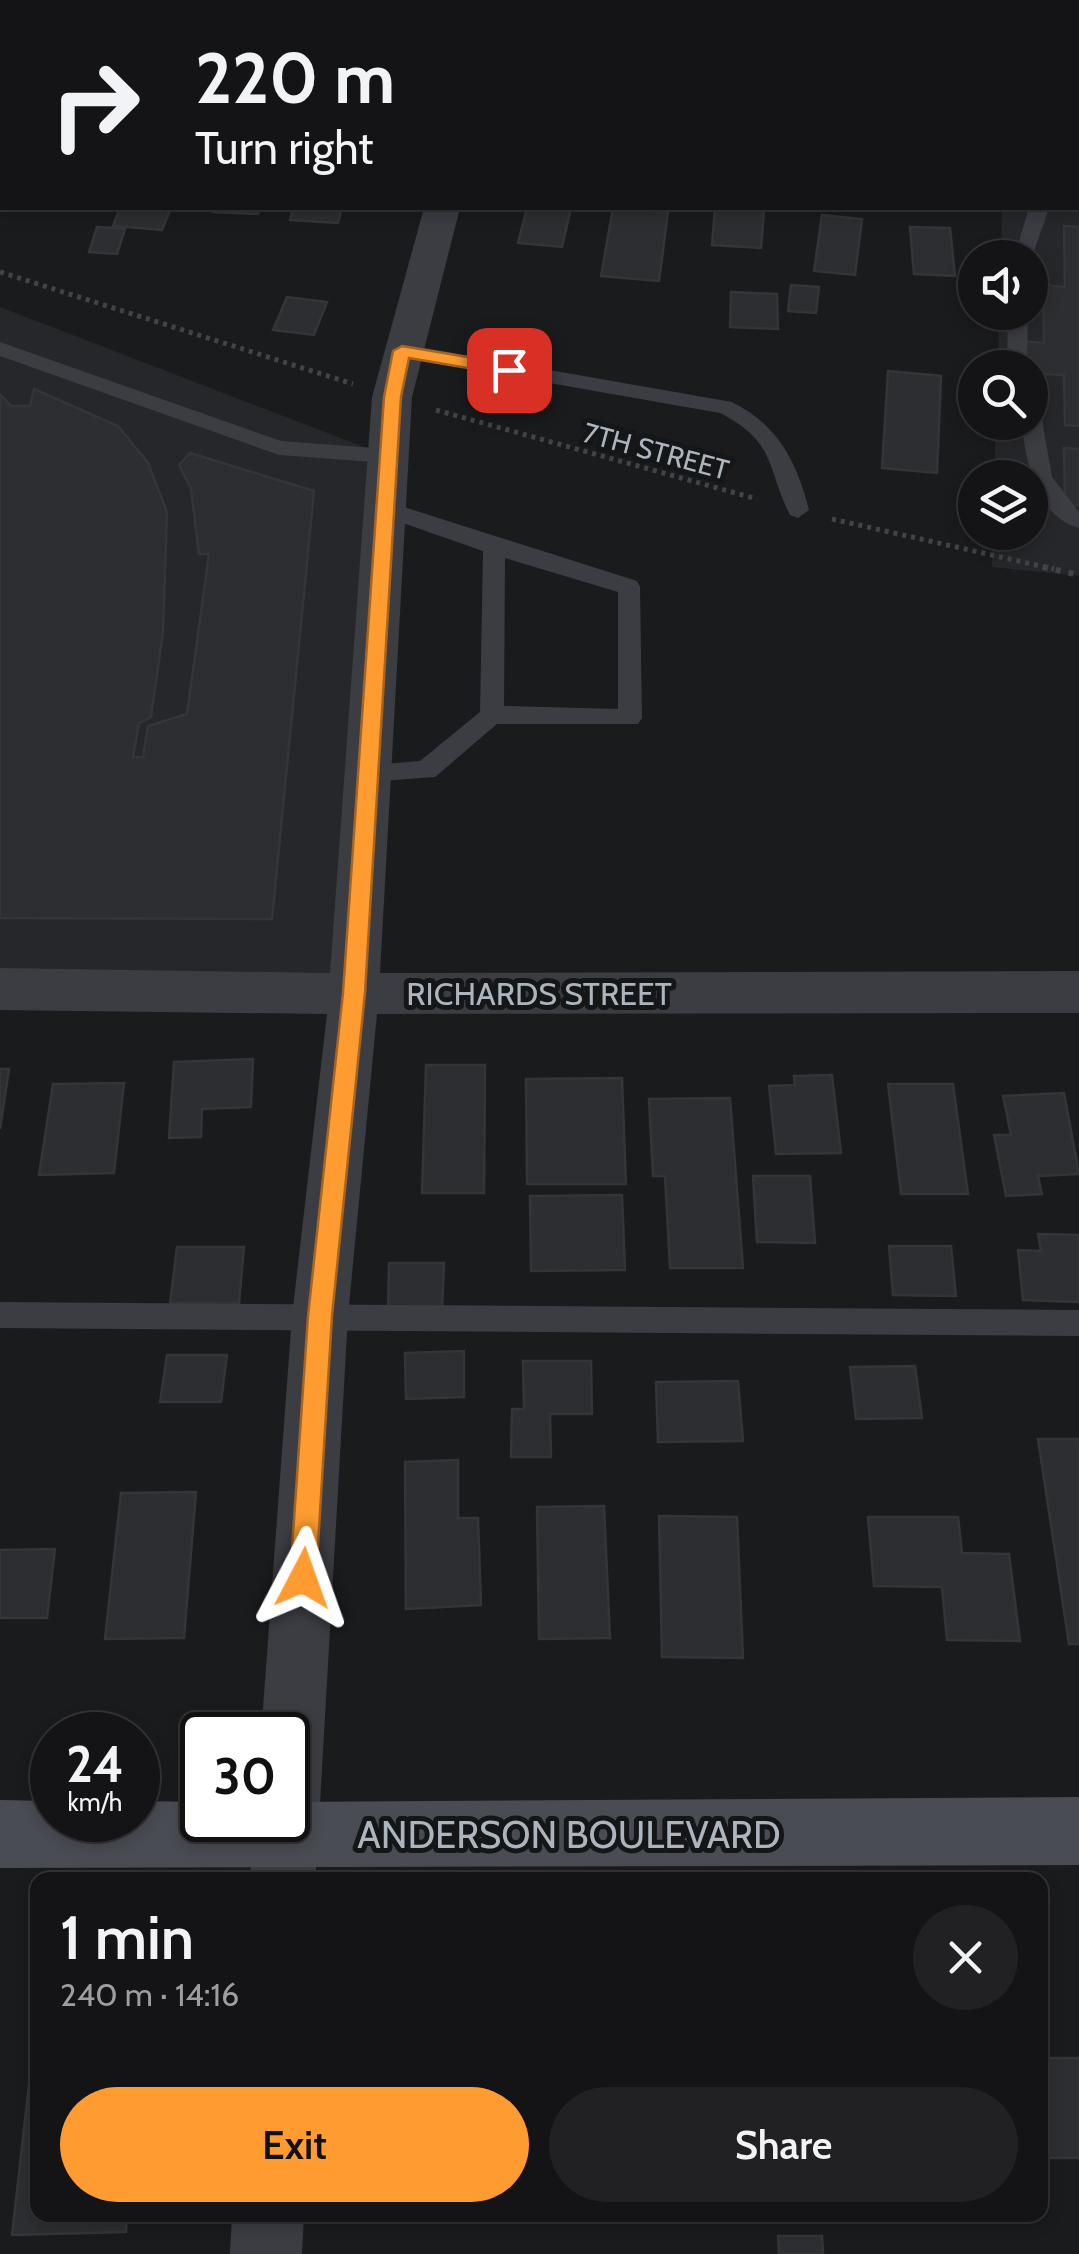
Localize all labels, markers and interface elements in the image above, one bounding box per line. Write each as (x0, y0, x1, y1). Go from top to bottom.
text: 220 m (195, 35, 395, 121)
icon: right (30, 40, 160, 170)
text: Turn right (195, 121, 374, 175)
map controls (958, 240, 1048, 550)
button: sound (958, 240, 1048, 330)
pin (467, 328, 552, 413)
icon: arrive (482, 343, 537, 398)
button: search (958, 350, 1048, 440)
street label: 7TH STREET (579, 415, 733, 487)
button: layers (958, 460, 1048, 550)
street label: RICHARDS STREET (406, 974, 672, 1013)
position arrow (251, 1526, 355, 1630)
speed limit sign: 30 (180, 1712, 310, 1842)
text: 24 (66, 1734, 124, 1795)
text: km/h (68, 1787, 122, 1817)
street label: ANDERSON BOULEVARD (357, 1811, 781, 1858)
text: 1 min (60, 1901, 194, 1974)
button: close (913, 1905, 1018, 2010)
text: 240 m · 14:16 (60, 1975, 239, 2014)
button: Exit (60, 2087, 529, 2202)
button: Share (549, 2087, 1018, 2202)

